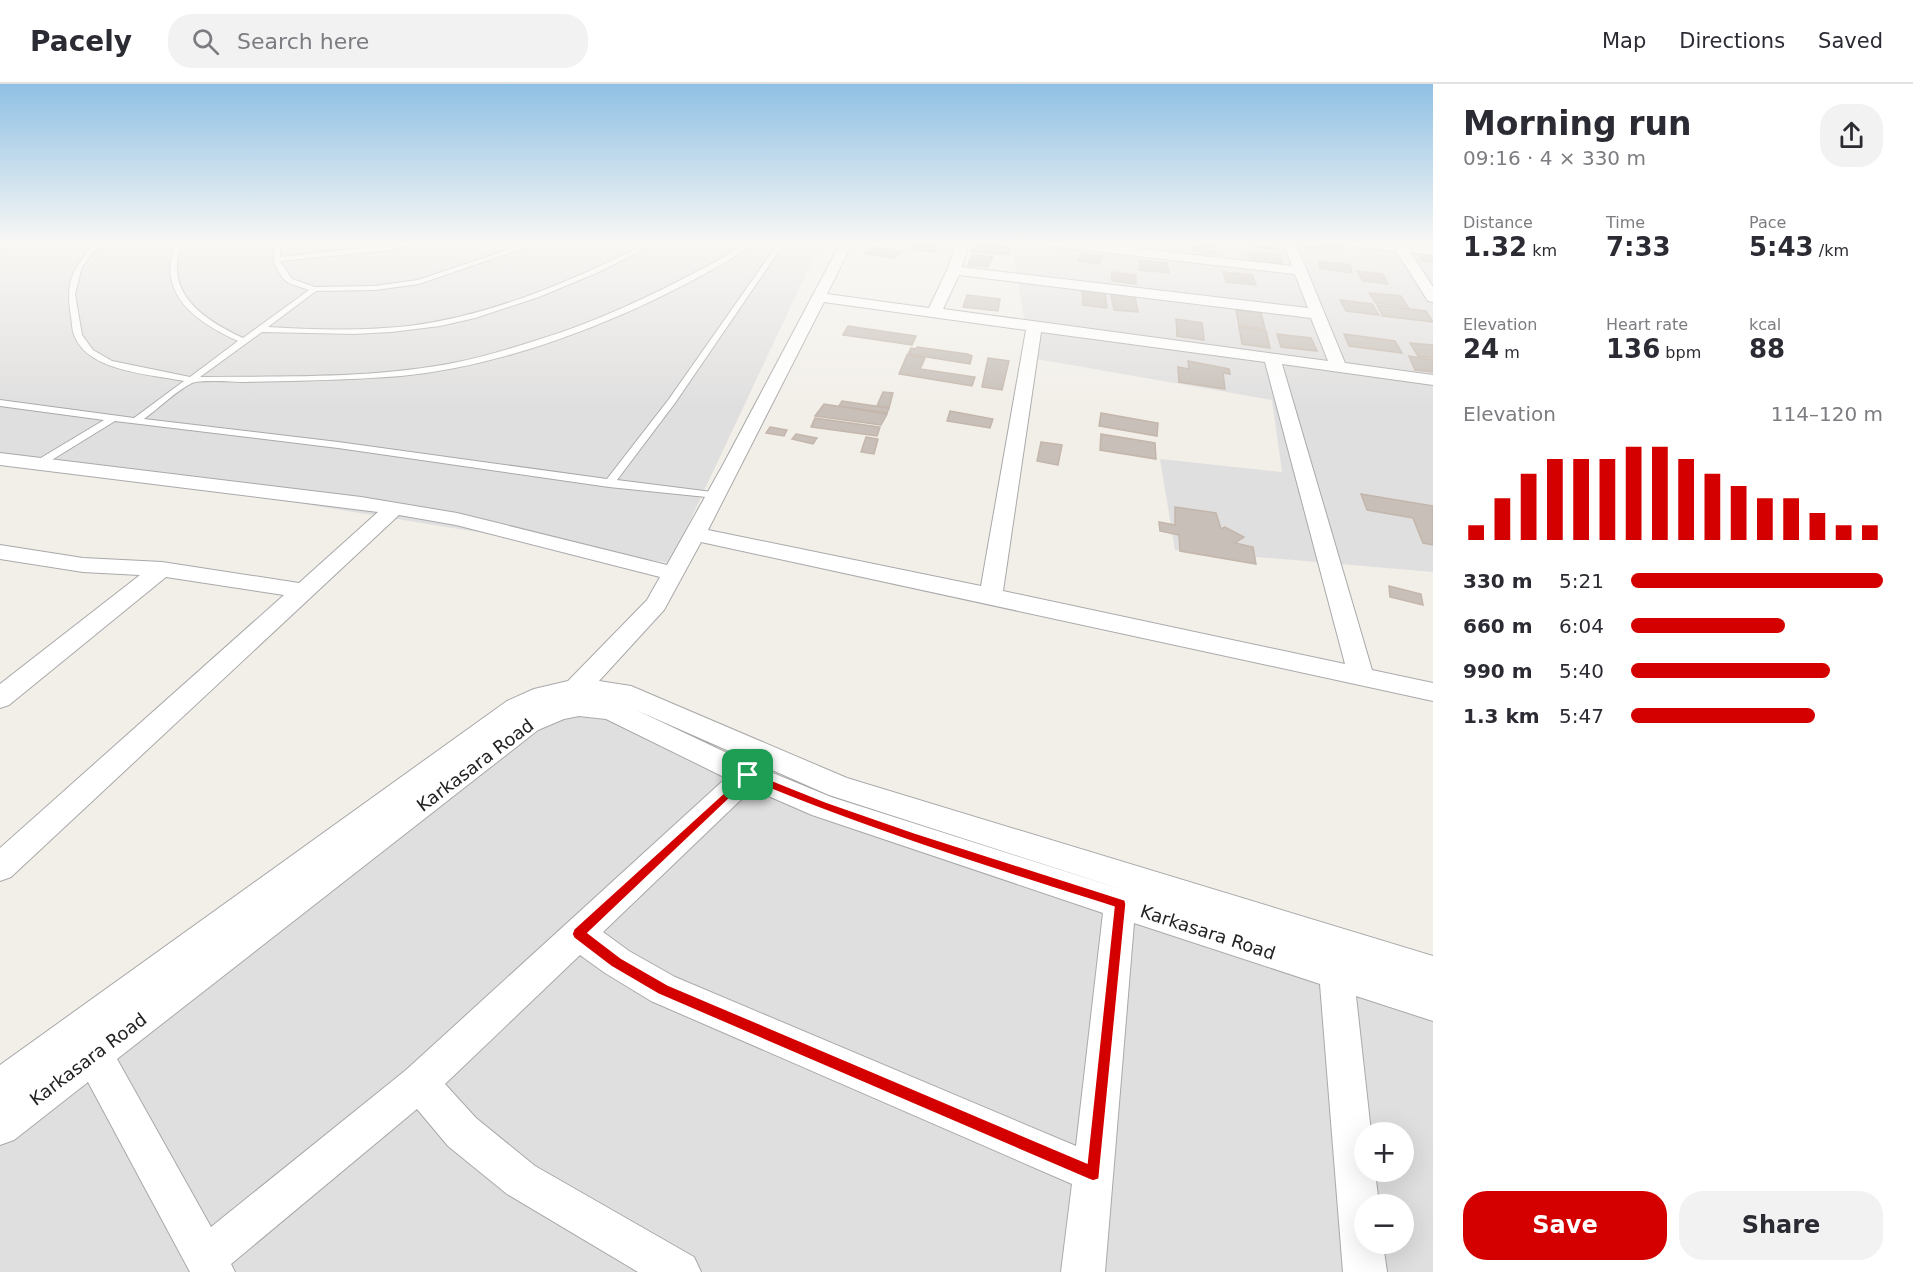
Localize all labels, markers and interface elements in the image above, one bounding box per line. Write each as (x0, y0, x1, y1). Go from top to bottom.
search box (168, 14, 588, 68)
text: Pacely (30, 25, 132, 58)
icon: search (189, 25, 222, 58)
text: Search here (237, 29, 369, 54)
text: Map (1602, 29, 1646, 53)
text: Directions (1679, 29, 1785, 53)
text: Saved (1818, 29, 1883, 53)
text: Morning run (1463, 104, 1691, 143)
button: share (1820, 104, 1883, 167)
text: 09:16 · 4 × 330 m (1463, 146, 1646, 170)
text: Distance (1463, 213, 1533, 232)
text: Time (1606, 213, 1645, 232)
text: Pace (1749, 213, 1786, 232)
text: 1.32 (1463, 232, 1527, 262)
text: 7:33 (1606, 232, 1671, 262)
text: 5:43 (1749, 232, 1814, 262)
text: km (1527, 241, 1557, 260)
text: /km (1814, 241, 1849, 260)
text: Elevation (1463, 315, 1537, 334)
text: Heart rate (1606, 315, 1688, 334)
text: kcal (1749, 315, 1781, 334)
text: 24 (1463, 334, 1499, 364)
text: 136 (1606, 334, 1660, 364)
text: 88 (1749, 334, 1785, 364)
text: m (1499, 343, 1520, 362)
text: bpm (1660, 343, 1701, 362)
text: Elevation (1463, 402, 1556, 426)
text: 114–120 m (1771, 402, 1883, 426)
text: 330 m (1463, 569, 1533, 593)
text: 5:21 (1559, 569, 1604, 593)
text: 660 m (1463, 614, 1533, 638)
text: 6:04 (1559, 614, 1604, 638)
text: 990 m (1463, 659, 1533, 683)
text: 5:40 (1559, 659, 1604, 683)
text: 1.3 km (1463, 704, 1540, 728)
text: 5:47 (1559, 704, 1604, 728)
street label: Karkasara Road (412, 714, 538, 816)
pin (722, 749, 773, 800)
icon: arrive (731, 758, 764, 791)
street label: Karkasara Road (1138, 900, 1278, 964)
street label: Karkasara Road (25, 1008, 151, 1110)
map controls (1354, 1122, 1414, 1254)
button: + (1354, 1122, 1414, 1182)
button: Save (1463, 1191, 1667, 1260)
button: Share (1679, 1191, 1883, 1260)
button: − (1354, 1194, 1414, 1254)

